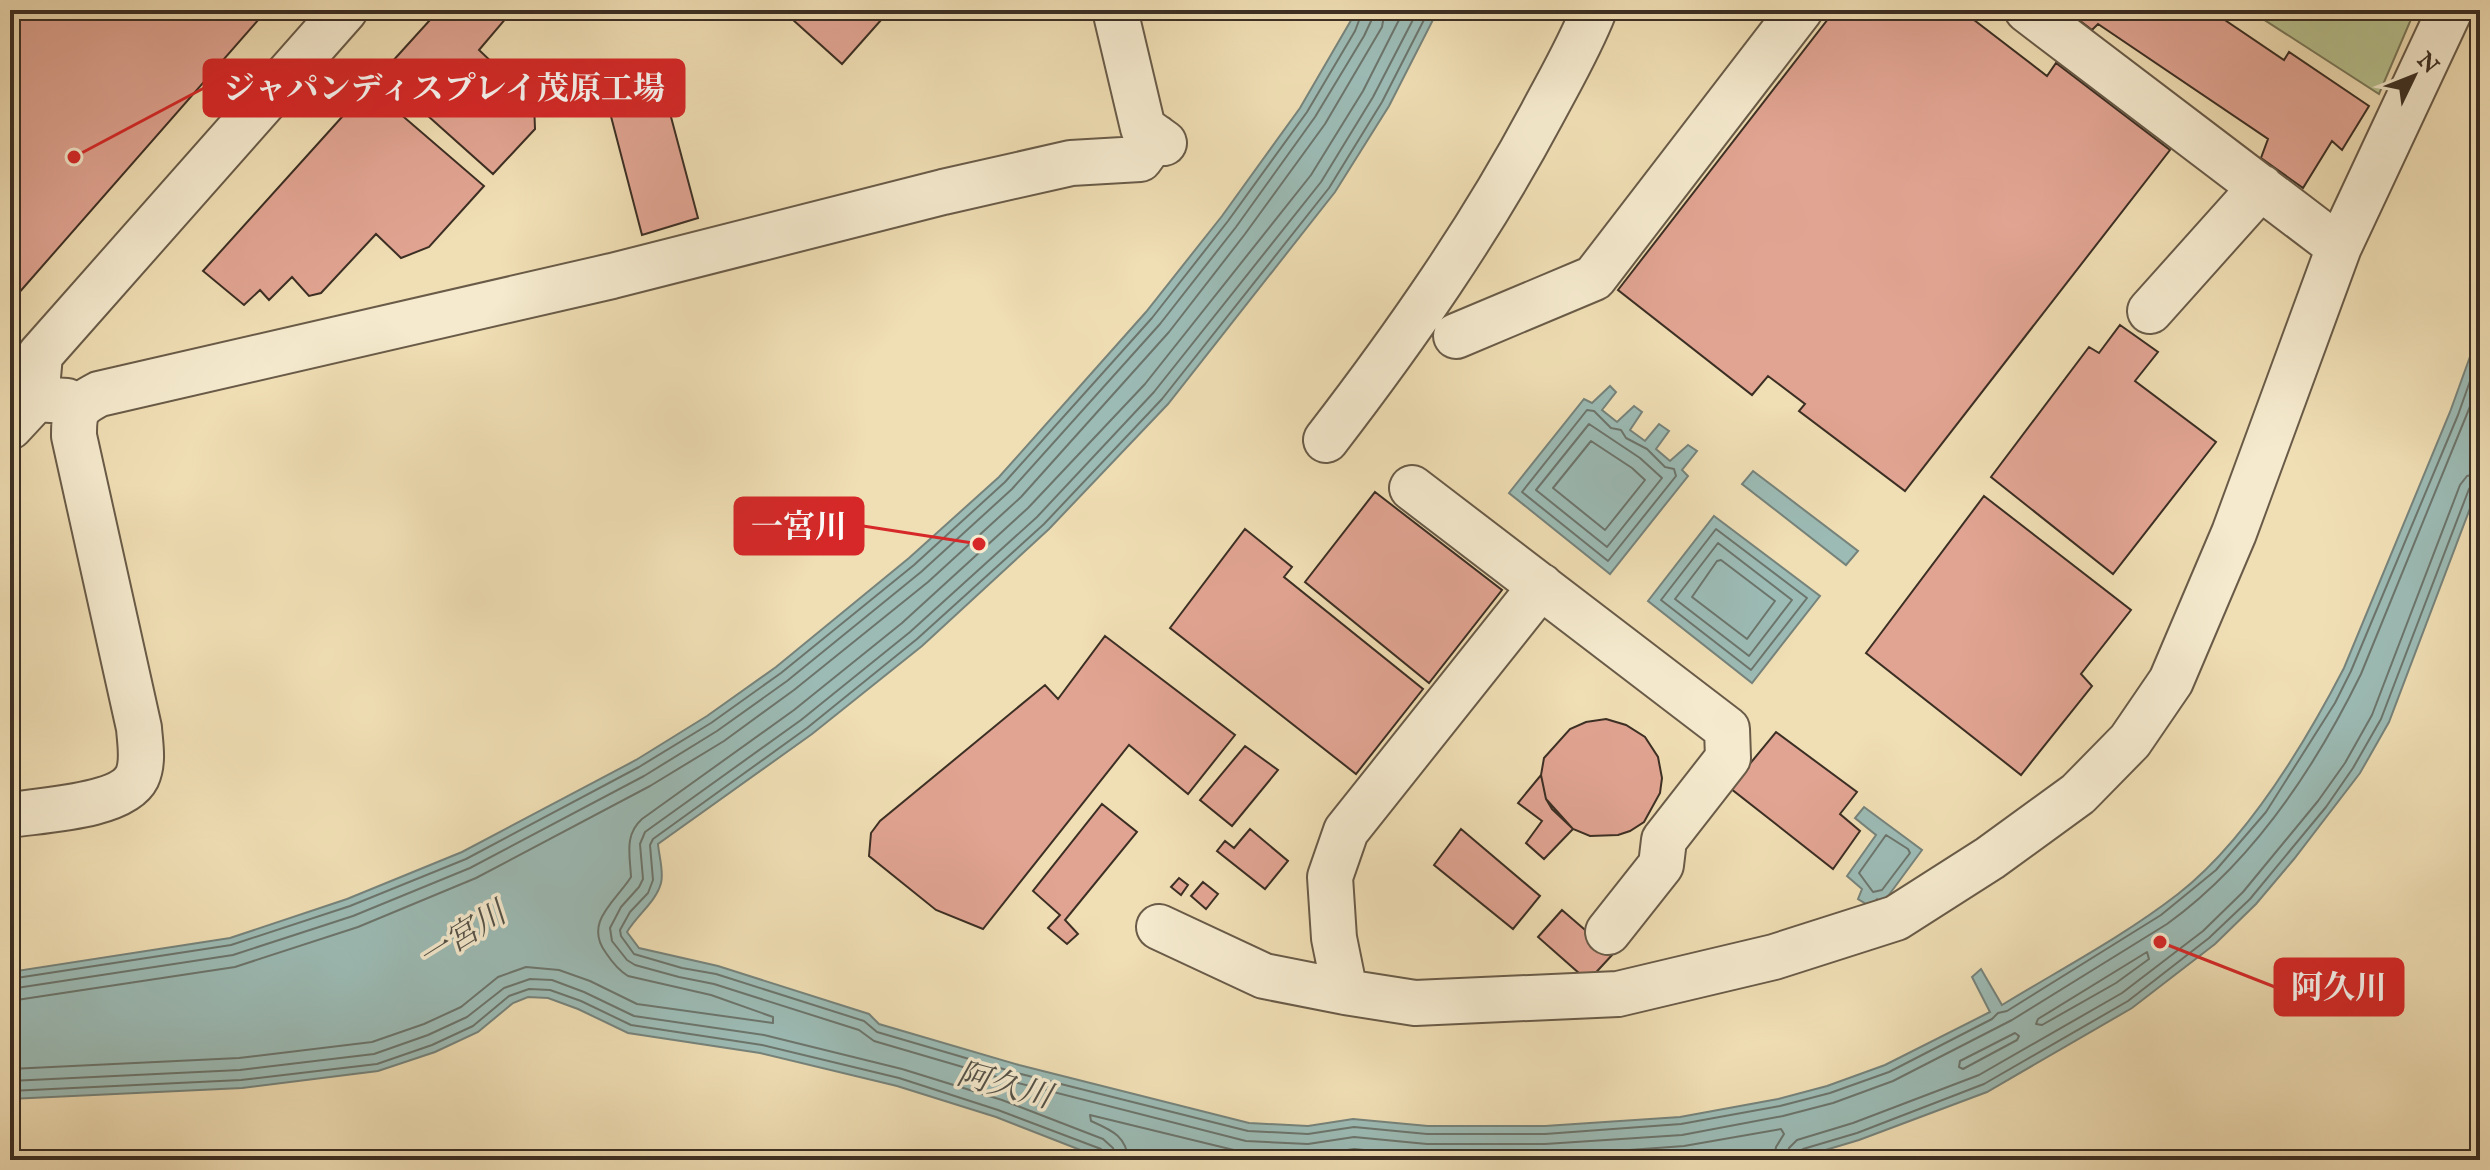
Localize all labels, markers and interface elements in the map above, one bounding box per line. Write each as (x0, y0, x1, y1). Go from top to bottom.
north arrow (2374, 36, 2454, 116)
text: N (2410, 46, 2444, 80)
callout: ジャパンディスプレイ茂原工場 (204, 60, 684, 116)
text: ジャパンディスプレイ茂原工場 (223, 70, 665, 111)
callout: 一宮川 (735, 498, 863, 554)
text: 一宮川 (751, 508, 847, 549)
water label: 一宮川 (411, 893, 517, 980)
callout: 阿久川 (2275, 959, 2403, 1015)
text: 阿久川 (2291, 969, 2387, 1010)
water label: 阿久川 (952, 1055, 1059, 1120)

